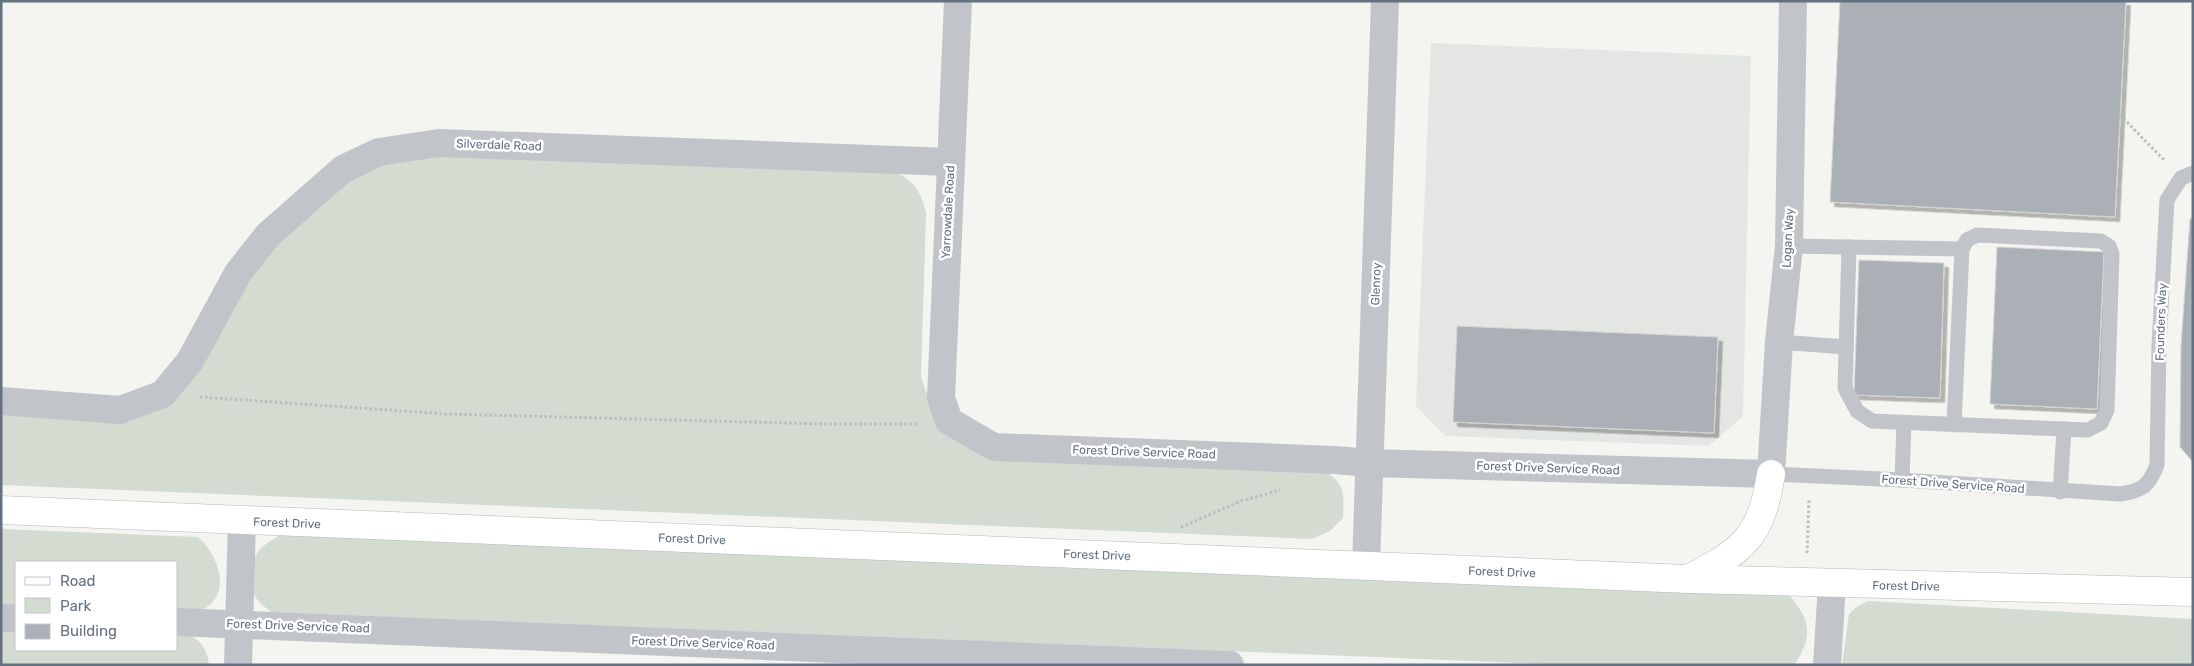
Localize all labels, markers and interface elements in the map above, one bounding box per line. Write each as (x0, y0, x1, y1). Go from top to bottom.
street label: Silverdale Road (456, 137, 542, 153)
street label: Yarrowdale Road (939, 165, 957, 259)
street label: Logan Way (1779, 207, 1797, 268)
street label: Glenroy (1368, 262, 1384, 306)
street label: Founders Way (2153, 282, 2169, 361)
street label: Forest Drive Service Road (1072, 442, 1216, 462)
street label: Forest Drive Service Road (1476, 458, 1620, 478)
street label: Forest Drive Service Road (1881, 472, 2025, 496)
street label: Forest Drive (253, 515, 321, 531)
street label: Forest Drive (658, 531, 726, 547)
street label: Forest Drive (1063, 547, 1131, 563)
legend (15, 561, 178, 651)
street label: Forest Drive (1468, 564, 1536, 580)
text: Road (60, 572, 96, 590)
street label: Forest Drive (1872, 578, 1940, 594)
text: Park (60, 597, 91, 615)
street label: Forest Drive Service Road (226, 616, 370, 636)
text: Building (60, 622, 117, 640)
street label: Forest Drive Service Road (631, 633, 775, 653)

